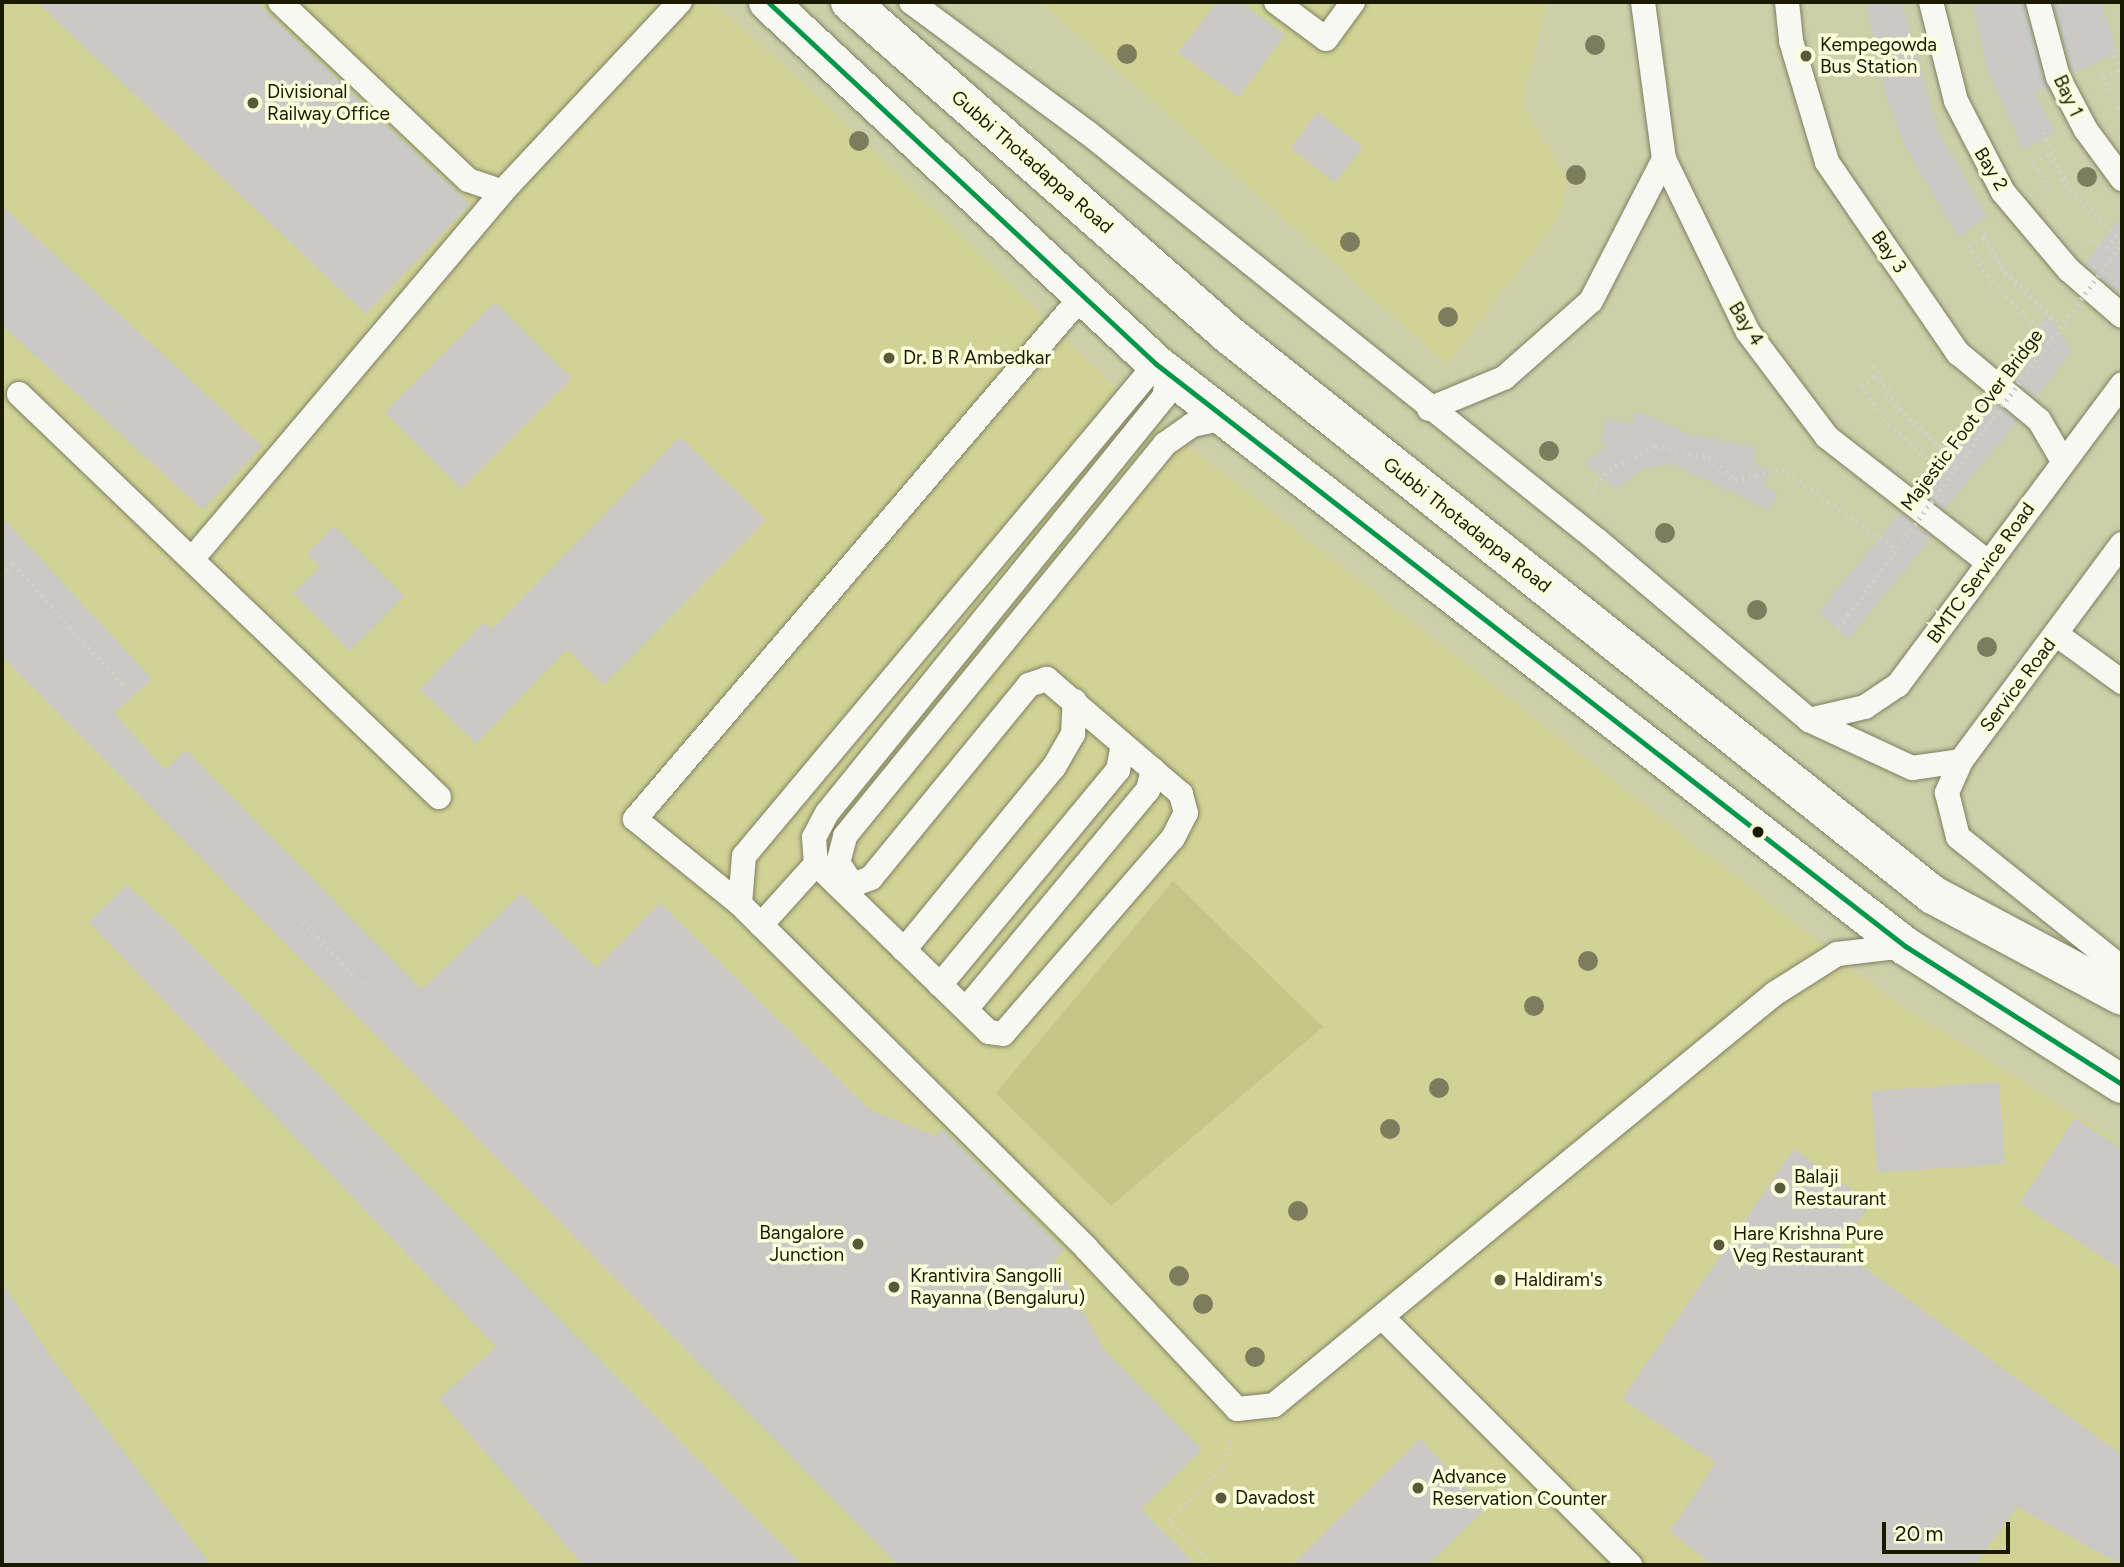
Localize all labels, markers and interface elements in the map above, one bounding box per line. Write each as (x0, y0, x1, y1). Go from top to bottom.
place label: Kempegowda Bus Station (1820, 34, 1937, 78)
marker: Kempegowda Bus Station (1798, 48, 1814, 64)
street label: Bay 1 (2048, 71, 2088, 121)
place label: Divisional Railway Office (267, 81, 390, 125)
street label: Gubbi Thotadappa Road (947, 86, 1117, 238)
marker: Divisional Railway Office (245, 95, 261, 111)
street label: Bay 2 (1969, 143, 2013, 195)
street label: Bay 3 (1866, 227, 1912, 277)
street label: Bay 4 (1724, 298, 1768, 350)
street label: Majestic Foot Over Bridge (1896, 325, 2048, 515)
place label: Dr. B R Ambedkar (903, 347, 1051, 369)
marker: Dr. B R Ambedkar (881, 350, 897, 366)
street label: Gubbi Thotadappa Road (1379, 452, 1555, 598)
street label: BMTC Service Road (1922, 498, 2040, 648)
street label: Service Road (1975, 633, 2061, 737)
unlabelled marker (1751, 825, 1765, 839)
place label: Balaji Restaurant (1794, 1166, 1886, 1210)
marker: Balaji Restaurant (1772, 1180, 1788, 1196)
place label: Bangalore Junction (759, 1222, 844, 1266)
place label: Hare Krishna Pure Veg Restaurant (1733, 1223, 1884, 1267)
marker: Bangalore Junction (850, 1236, 866, 1252)
marker: Hare Krishna Pure Veg Restaurant (1711, 1237, 1727, 1253)
place label: Krantivira Sangolli Rayanna (Bengaluru) (910, 1265, 1085, 1309)
place label: Haldiram's (1514, 1269, 1603, 1291)
marker: Haldiram's (1492, 1272, 1508, 1288)
marker: Krantivira Sangolli Rayanna (Bengaluru) (884, 1277, 904, 1297)
place label: Advance Reservation Counter (1432, 1466, 1607, 1510)
marker: Advance Reservation Counter (1410, 1480, 1426, 1496)
place label: Davadost (1235, 1487, 1315, 1509)
marker: Davadost (1213, 1490, 1229, 1506)
scale bar (1886, 1508, 2014, 1552)
text: 20 m (1895, 1521, 1943, 1546)

